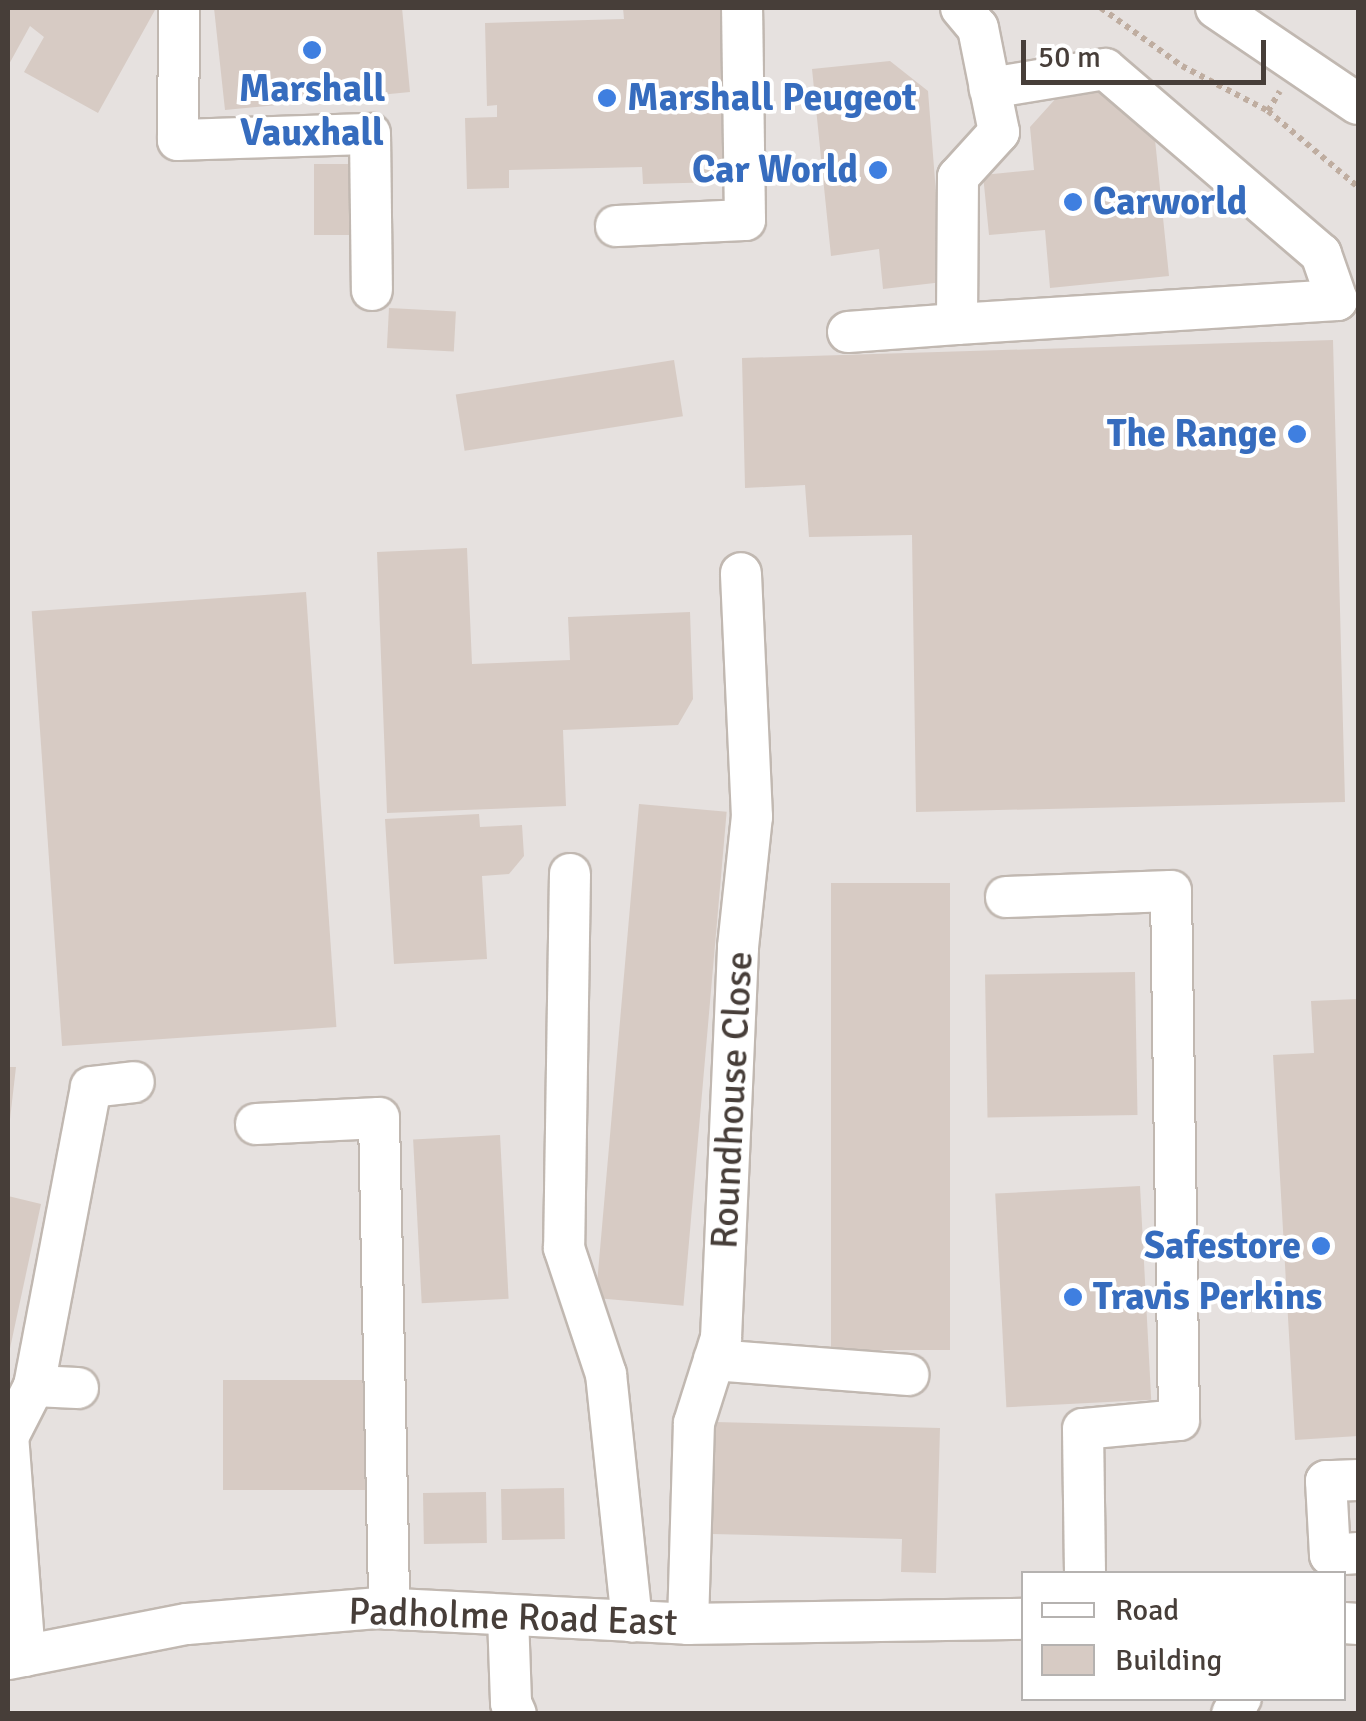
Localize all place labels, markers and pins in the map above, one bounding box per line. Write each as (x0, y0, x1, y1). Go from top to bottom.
marker: Marshall Vauxhall (301, 39, 323, 61)
place label: Marshall Vauxhall (239, 66, 385, 156)
place label: Marshall Peugeot (627, 75, 917, 121)
marker: Marshall Peugeot (596, 87, 618, 109)
place label: Car World (692, 147, 858, 193)
marker: Car World (867, 159, 889, 181)
place label: Carworld (1093, 179, 1247, 225)
marker: Carworld (1062, 191, 1084, 213)
place label: The Range (1107, 411, 1277, 457)
marker: The Range (1286, 423, 1308, 445)
place label: Safestore (1144, 1223, 1301, 1269)
marker: Safestore (1310, 1235, 1332, 1257)
place label: Travis Perkins (1093, 1274, 1322, 1320)
marker: Travis Perkins (1062, 1286, 1084, 1308)

